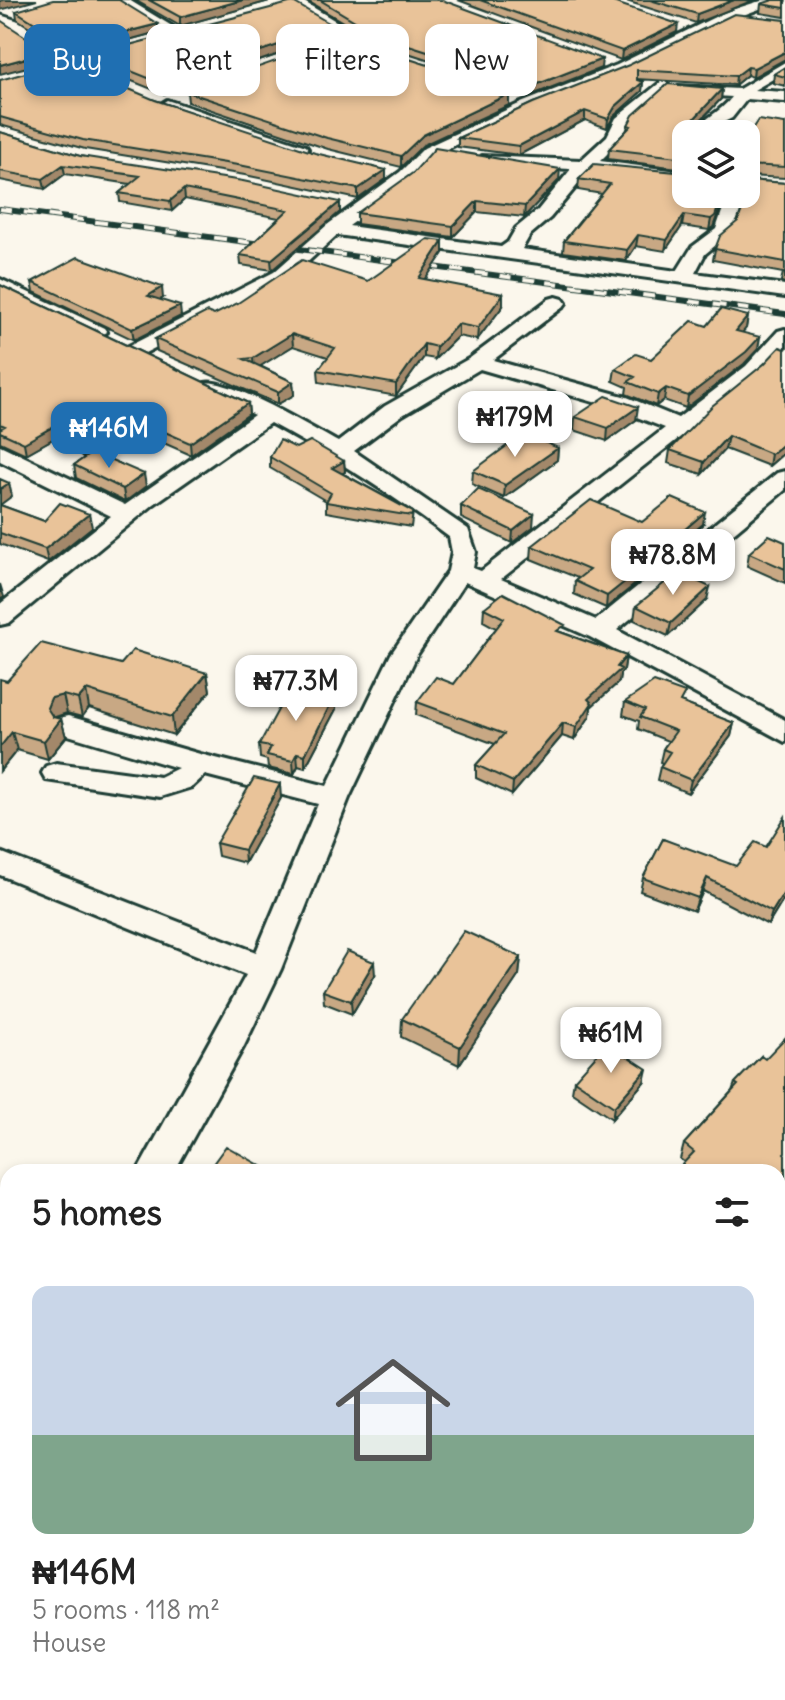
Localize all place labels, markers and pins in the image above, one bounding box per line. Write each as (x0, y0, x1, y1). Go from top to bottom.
pin: ₦179M (459, 391, 571, 459)
pin: ₦146M (53, 402, 165, 470)
pin: ₦78.8M (608, 529, 738, 597)
pin: ₦77.3M (231, 655, 361, 723)
pin: ₦61M (564, 1007, 658, 1075)

